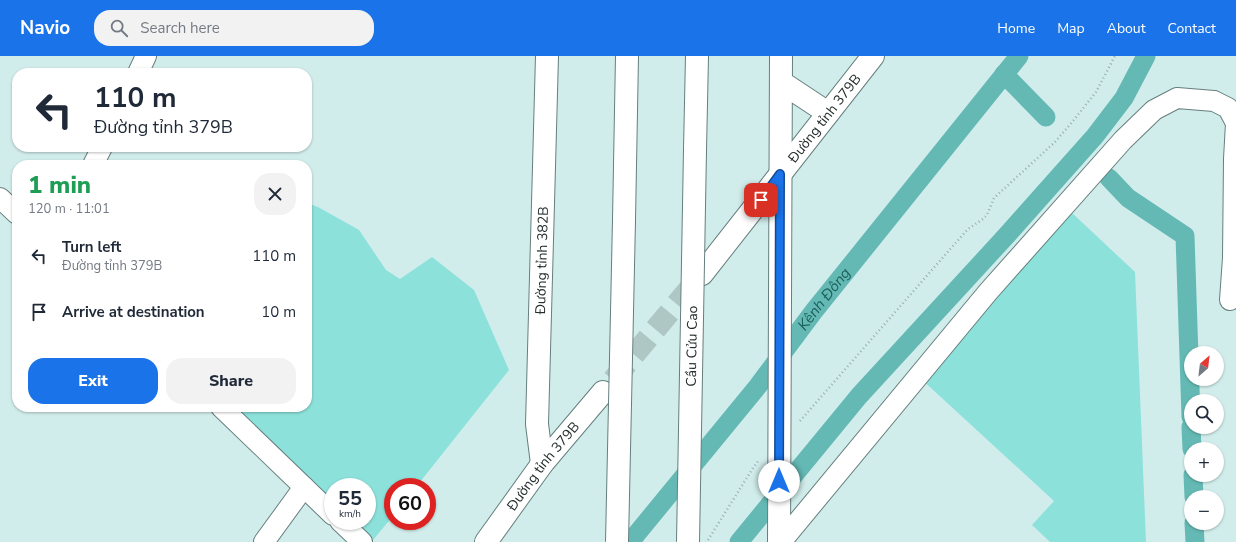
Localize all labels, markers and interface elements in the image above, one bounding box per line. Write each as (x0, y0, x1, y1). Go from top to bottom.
search box (94, 10, 374, 46)
text: Navio (20, 15, 70, 41)
icon: search (108, 17, 130, 39)
text: Search here (140, 18, 220, 38)
text: Home (997, 19, 1035, 38)
text: Map (1057, 19, 1085, 38)
text: About (1107, 19, 1146, 38)
text: Contact (1168, 19, 1216, 38)
street label: Đường tỉnh 379B (783, 70, 865, 168)
text: 110 m (94, 79, 177, 117)
icon: left (28, 84, 80, 136)
text: Đường tỉnh 379B (94, 115, 233, 139)
text: 1 min (28, 169, 91, 201)
button: close (254, 173, 296, 215)
pin (744, 183, 778, 217)
icon: arrive (750, 189, 772, 211)
text: 120 m · 11:01 (28, 200, 110, 218)
street label: Đường tỉnh 382B (531, 206, 553, 316)
text: Turn left (62, 237, 121, 257)
icon: left (28, 245, 50, 267)
text: 110 m (252, 246, 296, 266)
text: Đường tỉnh 379B (62, 257, 162, 275)
water label: Kênh Đông (793, 263, 855, 334)
icon: arrive (28, 301, 50, 323)
text: Arrive at destination (62, 302, 205, 322)
text: 10 m (261, 302, 296, 322)
street label: Cầu Cửu Cao (682, 305, 702, 387)
north arrow (1184, 346, 1224, 386)
map controls (1184, 346, 1224, 530)
button: Exit (28, 358, 158, 404)
button: Share (166, 358, 296, 404)
button: search (1184, 394, 1224, 434)
street label: Đường tỉnh 379B (502, 418, 584, 515)
button: + (1184, 442, 1224, 482)
position arrow (758, 460, 800, 502)
speed limit sign: 60 (384, 478, 436, 530)
text: 55 (338, 485, 362, 512)
button: − (1184, 490, 1224, 530)
text: km/h (339, 507, 361, 521)

